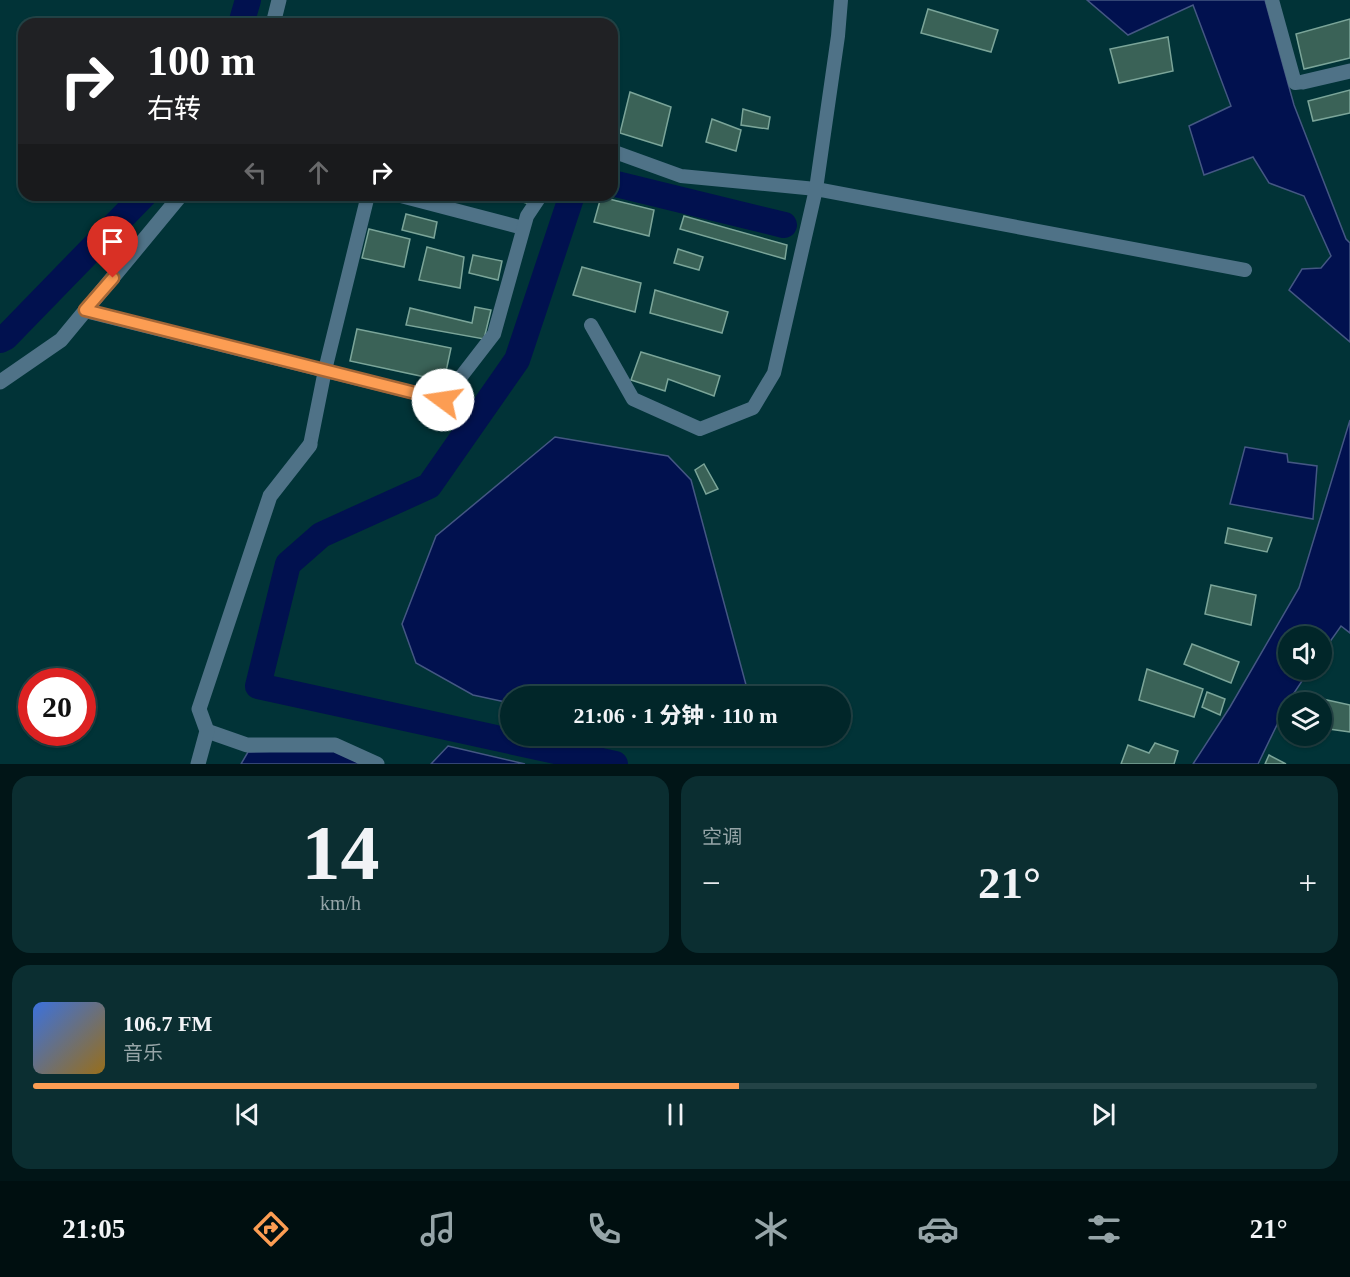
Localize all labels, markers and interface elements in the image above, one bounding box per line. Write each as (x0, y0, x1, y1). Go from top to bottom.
text: 100 m (147, 38, 256, 84)
icon: right (48, 42, 126, 120)
text: 右转 (147, 94, 201, 124)
icon: left (239, 156, 272, 189)
icon: ahead (302, 156, 335, 189)
icon: right (365, 156, 398, 189)
pin (87, 216, 138, 278)
icon: arrive (96, 225, 129, 258)
position arrow (411, 368, 475, 432)
map controls (1278, 626, 1332, 746)
button: sound (1278, 626, 1332, 680)
speed limit sign: 20 (18, 668, 96, 746)
button: layers (1278, 692, 1332, 746)
text: 21:06 · 1 分钟 · 110 m (573, 703, 778, 728)
text: 14 (302, 809, 380, 896)
text: 空调 (702, 826, 742, 848)
text: 21° (978, 858, 1041, 908)
text: − (702, 865, 721, 901)
text: + (1298, 865, 1317, 901)
text: km/h (320, 892, 361, 914)
text: 106.7 FM (123, 1011, 212, 1036)
text: 音乐 (123, 1042, 163, 1064)
icon: previous (231, 1098, 264, 1131)
icon: pause (659, 1098, 692, 1131)
icon: next (1087, 1098, 1120, 1131)
icon: directions (250, 1208, 292, 1250)
icon: music (417, 1208, 459, 1250)
icon: phone (583, 1208, 625, 1250)
icon: climate (750, 1208, 792, 1250)
icon: car (917, 1208, 959, 1250)
icon: filters (1083, 1208, 1125, 1250)
text: 21:05 (62, 1214, 125, 1244)
text: 21° (1250, 1214, 1288, 1244)

